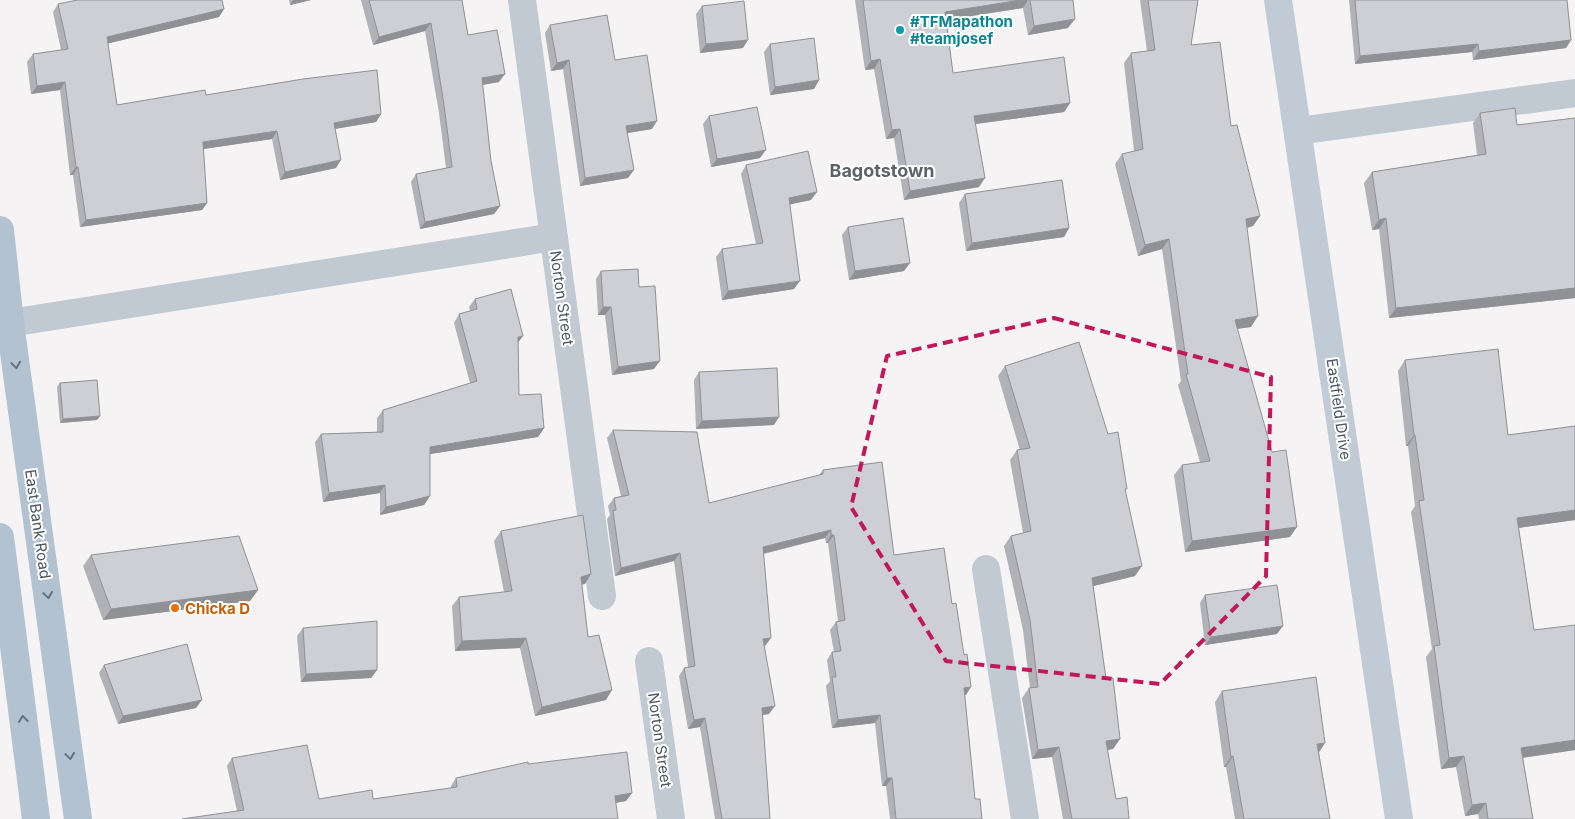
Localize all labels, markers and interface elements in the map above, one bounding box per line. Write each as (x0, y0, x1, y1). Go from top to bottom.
place label: #TFMapathon #teamjosef (910, 12, 1013, 48)
marker: #TFMapathon #teamjosef (894, 24, 906, 36)
district label: Bagotstown (829, 160, 935, 181)
street label: Norton Street (546, 249, 578, 347)
street label: Eastfield Drive (1322, 357, 1356, 461)
one-way arrow (10, 361, 21, 369)
street label: East Bank Road (21, 468, 55, 580)
one-way arrow (42, 592, 53, 600)
place label: Chicka D (185, 599, 250, 618)
marker: Chicka D (169, 602, 181, 614)
street label: Norton Street (644, 691, 676, 789)
one-way arrow (18, 714, 29, 722)
one-way arrow (64, 752, 74, 761)

